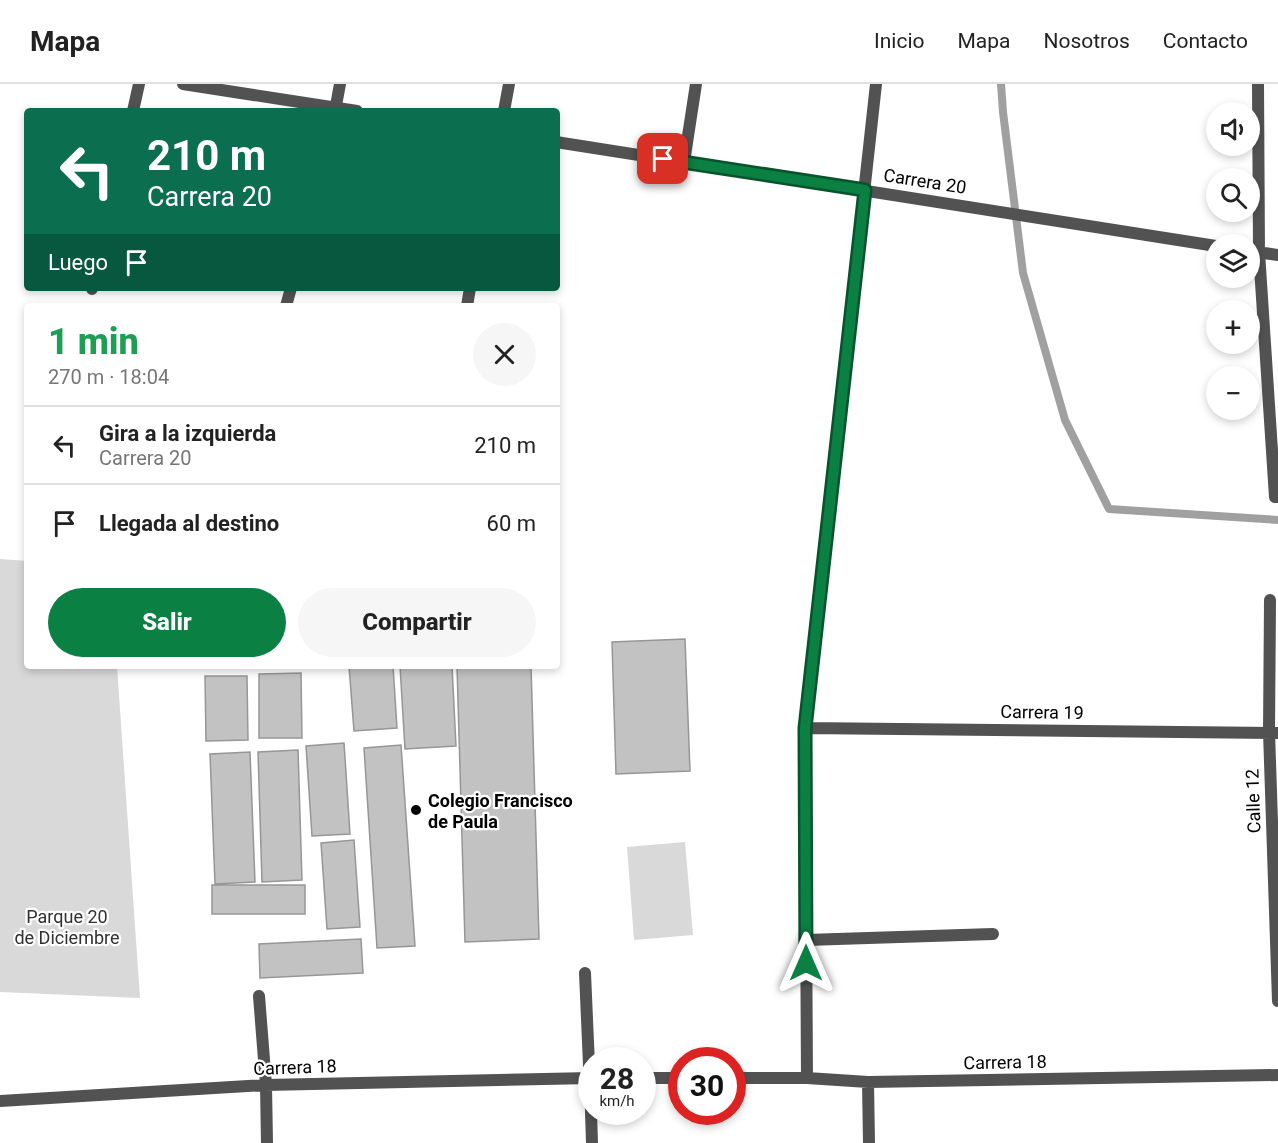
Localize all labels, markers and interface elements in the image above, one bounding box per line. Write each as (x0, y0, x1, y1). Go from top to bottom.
text: Mapa (30, 25, 100, 58)
text: Inicio (874, 29, 924, 53)
text: Mapa (957, 29, 1010, 53)
text: Nosotros (1043, 29, 1130, 53)
text: Contacto (1163, 29, 1248, 53)
map controls (1206, 102, 1260, 420)
button: sound (1206, 102, 1260, 156)
text: 210 m (147, 131, 266, 180)
icon: left (48, 132, 126, 210)
pin (637, 133, 688, 184)
icon: arrive (646, 142, 679, 175)
street label: Carrera 20 (882, 164, 968, 198)
button: search (1206, 168, 1260, 222)
text: Carrera 20 (147, 181, 272, 213)
button: layers (1206, 234, 1260, 288)
icon: arrive (120, 246, 153, 279)
text: Luego (48, 250, 108, 275)
button: + (1206, 300, 1260, 354)
text: 1 min (48, 321, 139, 363)
button: close (473, 323, 536, 386)
text: 270 m · 18:04 (48, 365, 169, 389)
button: − (1206, 366, 1260, 420)
text: Gira a la izquierda (99, 421, 276, 446)
icon: left (48, 429, 81, 462)
text: 210 m (474, 433, 536, 458)
text: Carrera 20 (99, 446, 192, 470)
icon: arrive (48, 507, 81, 540)
text: Llegada al destino (99, 511, 279, 536)
text: 60 m (487, 511, 536, 536)
button: Salir (48, 588, 286, 657)
button: Compartir (298, 588, 536, 657)
street label: Carrera 19 (1000, 701, 1084, 723)
street label: Calle 12 (1241, 768, 1265, 834)
place label: Colegio Francisco de Paula (428, 790, 573, 832)
marker: Colegio Francisco de Paula (409, 803, 423, 817)
park label: Parque 20 de Diciembre (14, 906, 120, 948)
position arrow (774, 931, 838, 995)
speed limit sign: 30 (668, 1047, 746, 1125)
street label: Carrera 18 (963, 1051, 1047, 1073)
street label: Carrera 18 (253, 1055, 337, 1079)
text: 28 (600, 1061, 634, 1096)
text: km/h (599, 1092, 635, 1110)

